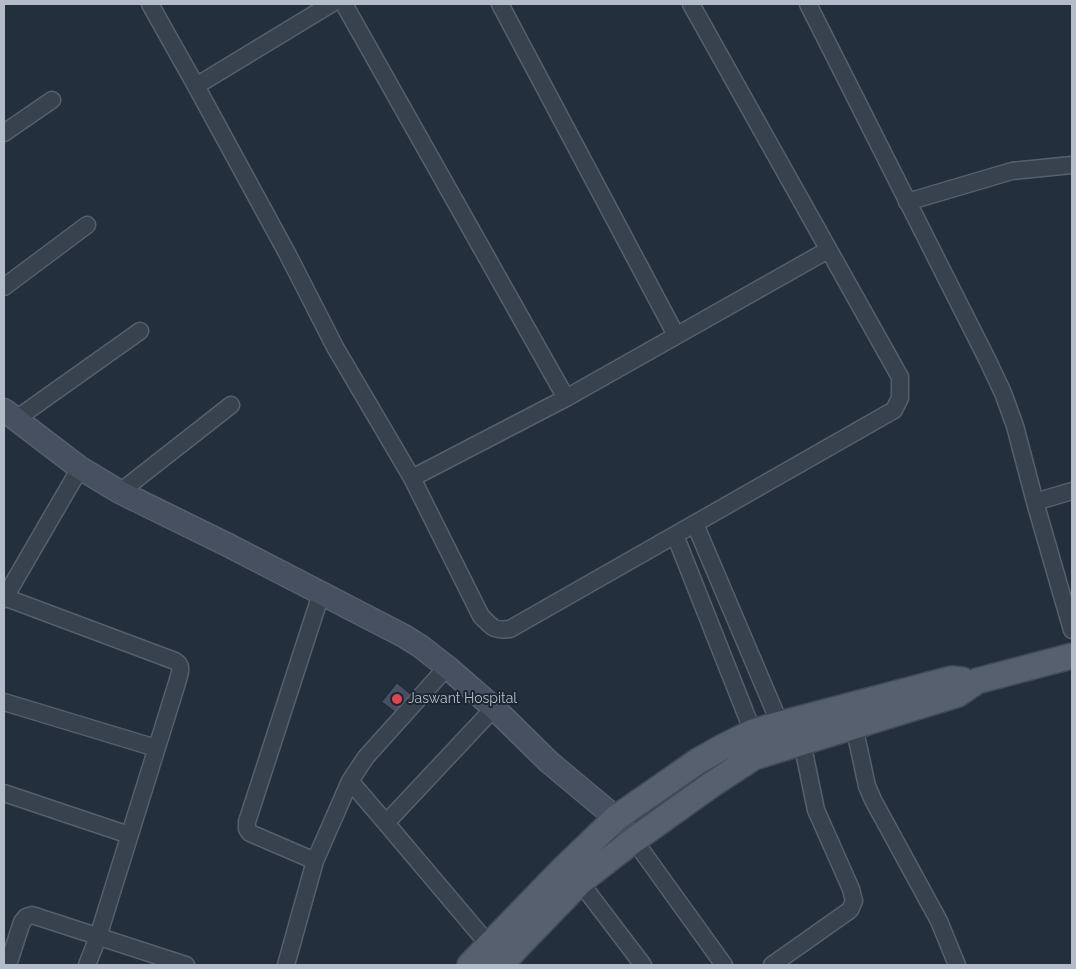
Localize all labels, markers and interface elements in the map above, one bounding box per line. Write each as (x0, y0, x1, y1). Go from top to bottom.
place label: Jaswant Hospital (408, 691, 517, 707)
marker: Jaswant Hospital (390, 692, 404, 706)

